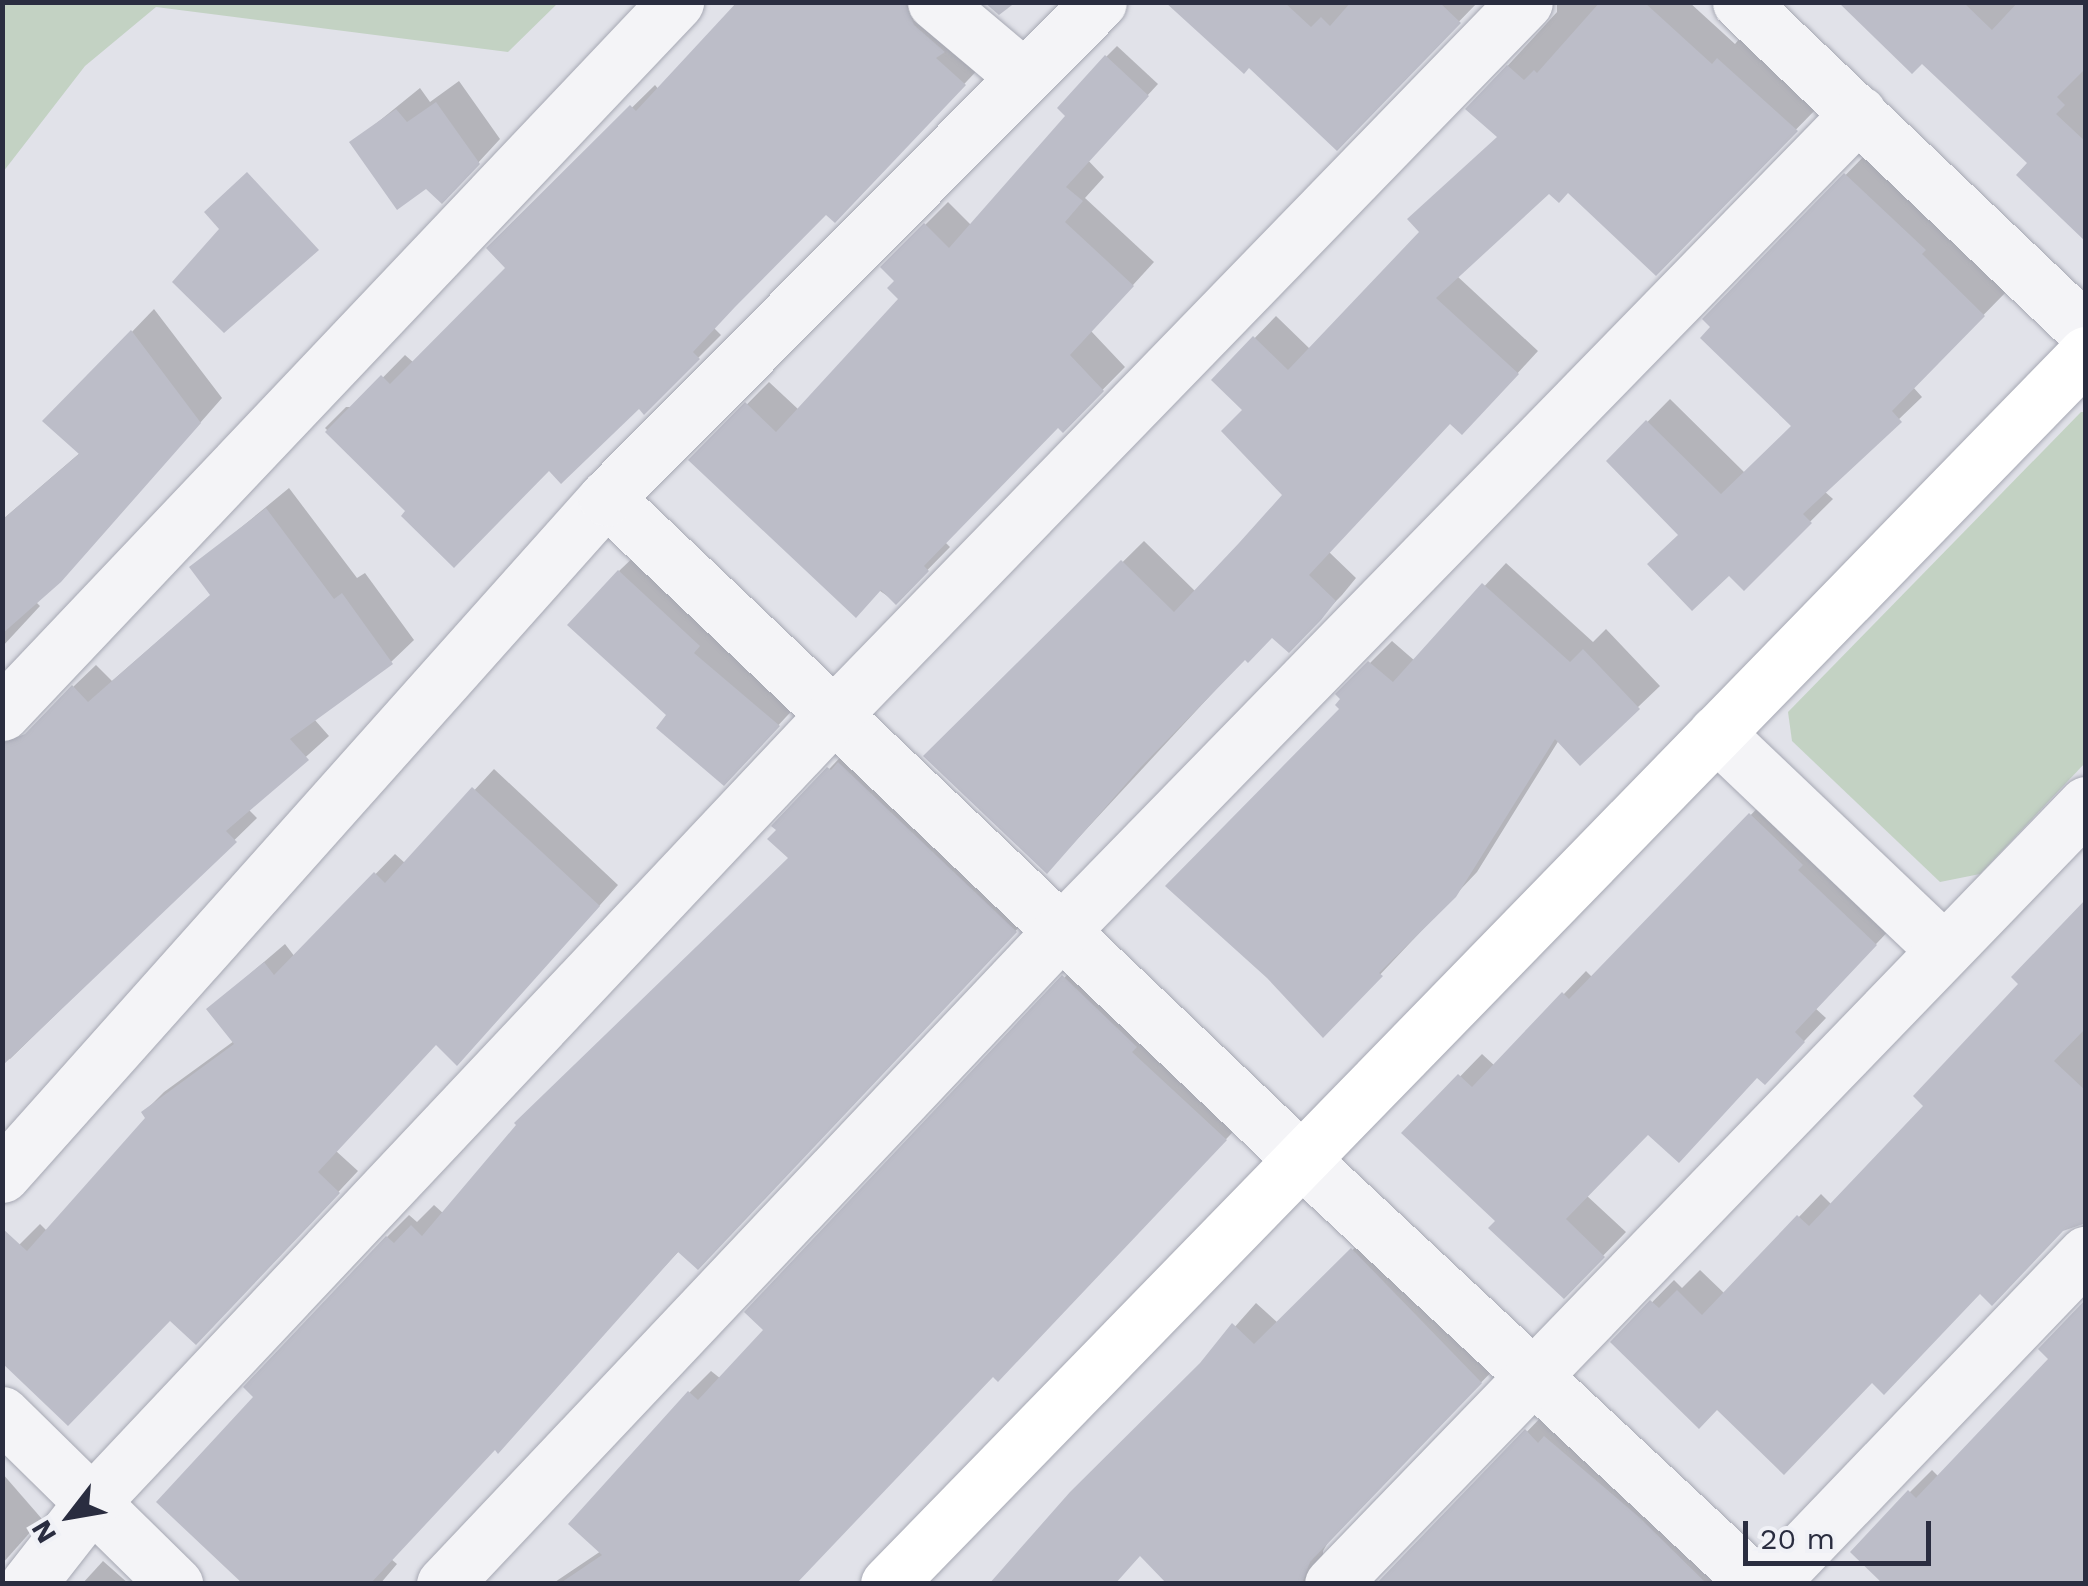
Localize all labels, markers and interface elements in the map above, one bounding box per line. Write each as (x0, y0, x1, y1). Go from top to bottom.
north arrow (20, 1466, 120, 1566)
scale bar (1748, 1501, 1936, 1563)
text: N (24, 1514, 63, 1549)
text: 20 m (1760, 1521, 1835, 1556)

